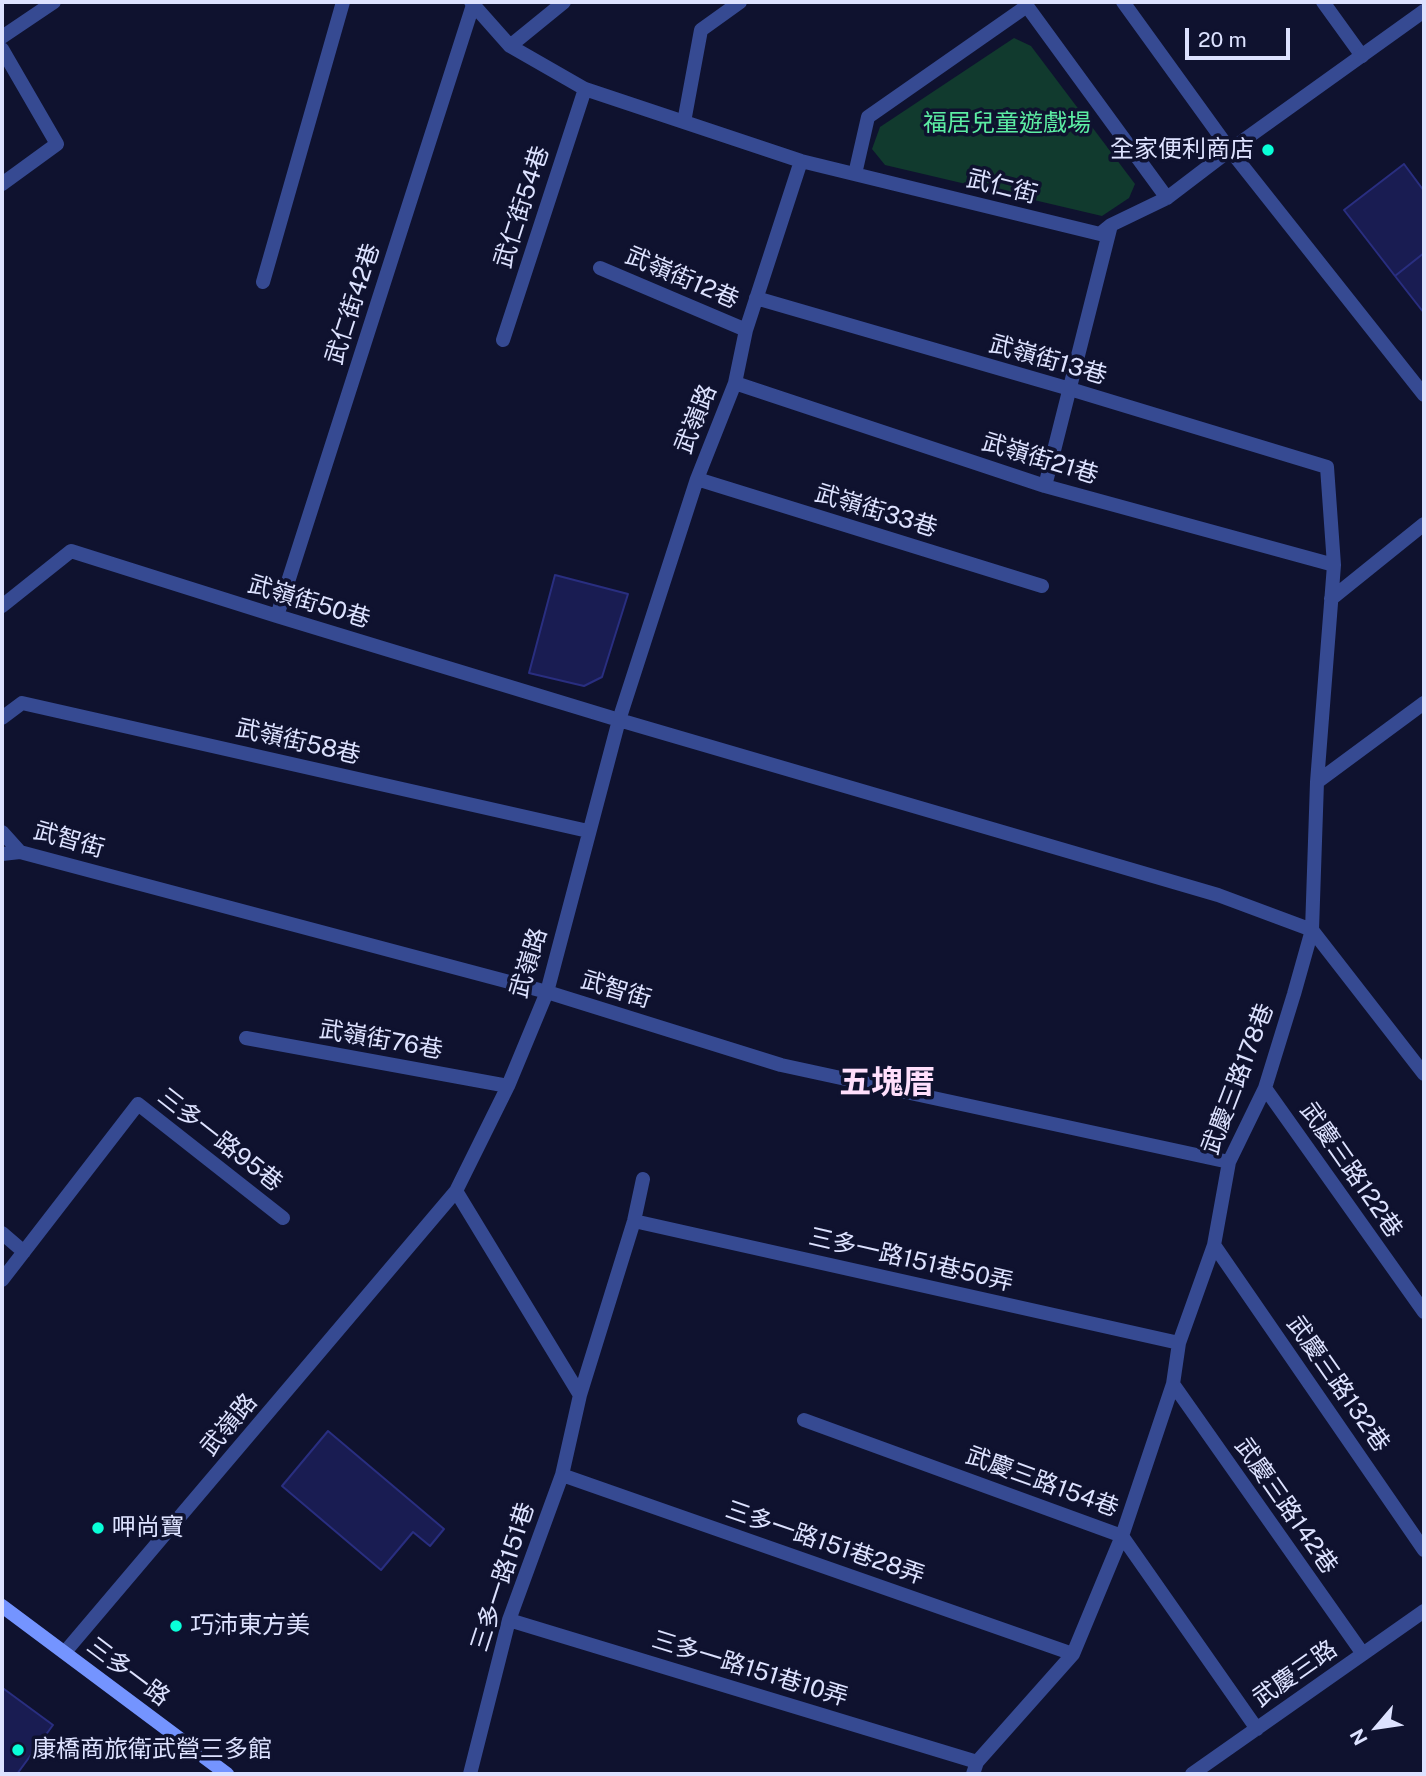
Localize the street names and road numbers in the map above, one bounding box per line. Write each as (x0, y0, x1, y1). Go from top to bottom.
street label: 武仁街54巷 (489, 142, 555, 272)
street label: 武仁街 (964, 164, 1040, 210)
street label: 武仁街42巷 (320, 240, 386, 368)
street label: 武嶺街12巷 (621, 241, 743, 315)
street label: 武嶺街13巷 (986, 329, 1110, 391)
street label: 武嶺路 (669, 380, 723, 458)
street label: 武嶺街21巷 (978, 428, 1102, 490)
street label: 武嶺街33巷 (812, 479, 940, 543)
street label: 武嶺街50巷 (245, 570, 373, 634)
street label: 武嶺街58巷 (233, 714, 363, 770)
street label: 武智街 (30, 816, 108, 864)
street label: 武嶺路 (505, 924, 553, 1002)
street label: 武智街 (577, 966, 655, 1014)
street label: 武慶三路178巷 (1196, 1000, 1280, 1158)
street label: 武嶺街76巷 (317, 1015, 445, 1065)
street label: 三多一路95巷 (152, 1082, 288, 1198)
street label: 武慶三路122巷 (1294, 1097, 1408, 1243)
street label: 三多一路151巷50弄 (806, 1222, 1016, 1298)
street label: 武慶三路132巷 (1281, 1311, 1395, 1457)
street label: 武嶺路 (195, 1388, 263, 1462)
street label: 武慶三路142巷 (1229, 1433, 1343, 1579)
street label: 武慶三路154巷 (962, 1441, 1122, 1523)
street label: 三多一路151巷28弄 (722, 1495, 928, 1591)
street label: 三多一路151巷 (465, 1499, 541, 1655)
street label: 三多一路151巷10弄 (649, 1626, 851, 1712)
street label: 三多一路 (81, 1632, 175, 1712)
street label: 武慶三路 (1247, 1635, 1343, 1713)

